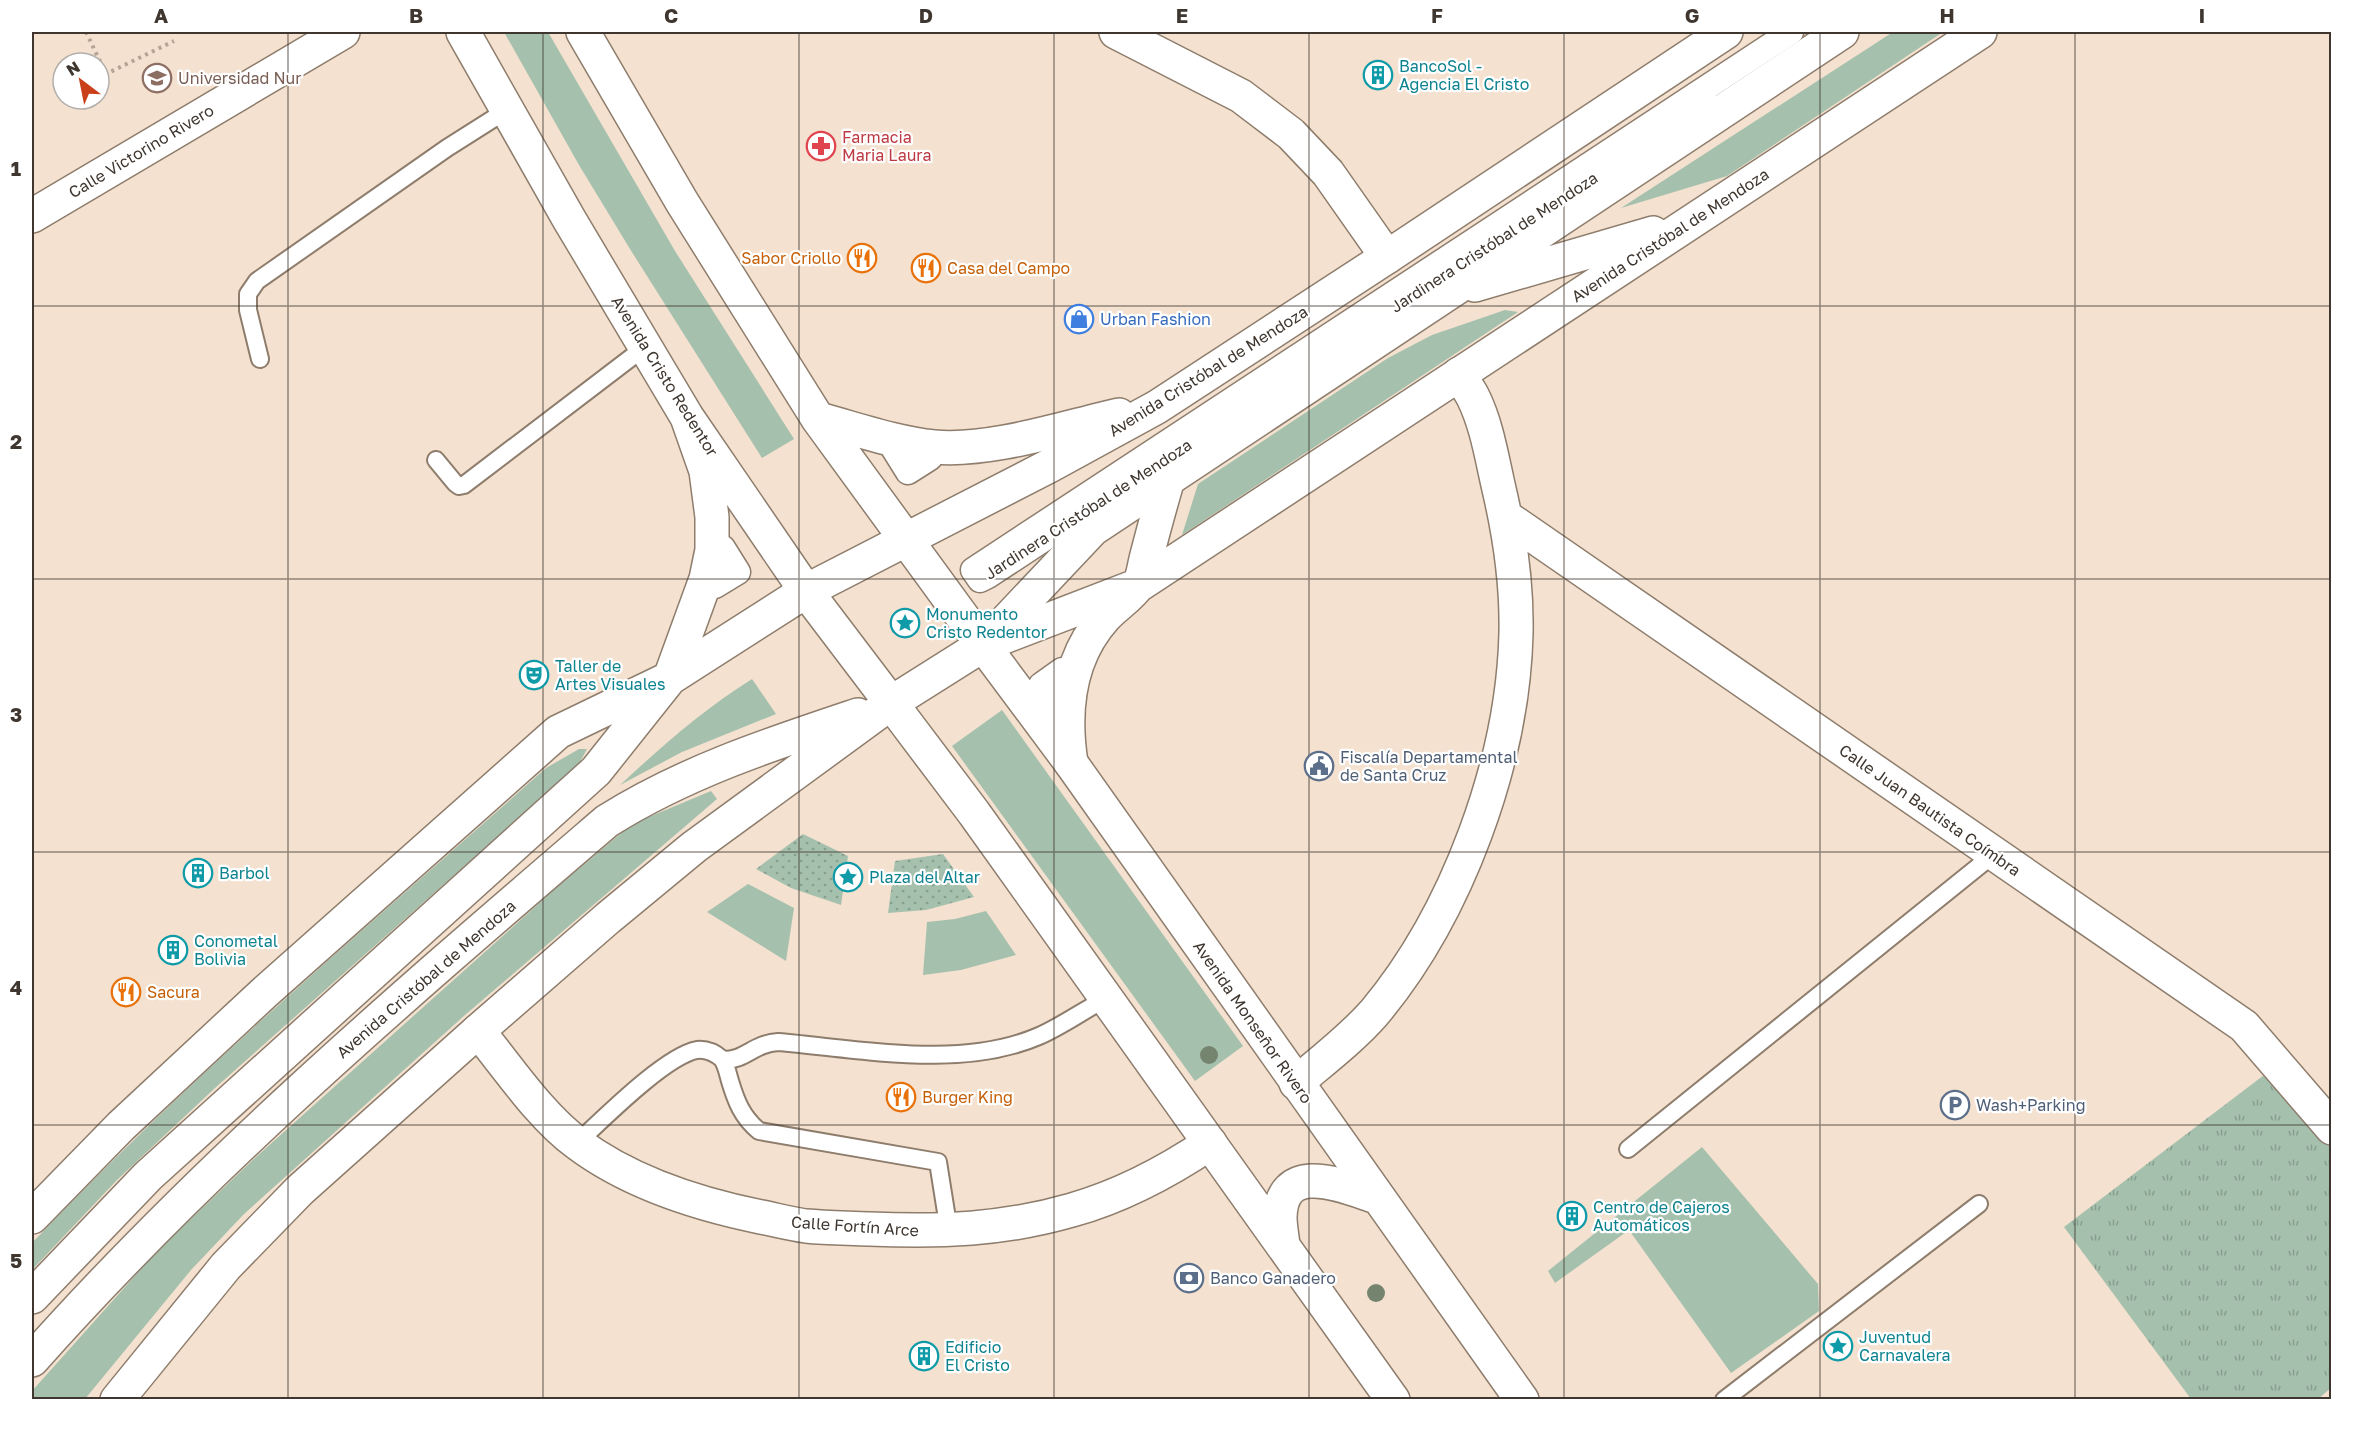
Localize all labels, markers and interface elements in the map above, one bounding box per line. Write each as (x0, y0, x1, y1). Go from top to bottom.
text: A (154, 3, 168, 27)
text: B (409, 3, 423, 27)
text: C (664, 3, 678, 27)
text: D (919, 3, 933, 27)
text: E (1176, 3, 1188, 27)
text: F (1431, 3, 1443, 27)
text: G (1685, 3, 1699, 27)
text: H (1939, 3, 1955, 27)
text: I (2199, 3, 2205, 27)
north arrow (51, 51, 111, 111)
place label: BancoSol - Agencia El Cristo (1399, 56, 1529, 94)
text: N (63, 57, 84, 80)
building icon: BancoSol - Agencia El Cristo (1362, 59, 1394, 91)
school or university icon: Universidad Nur (141, 62, 173, 94)
place label: Universidad Nur (178, 68, 302, 88)
street label: Calle Victorino Rivero (65, 100, 217, 202)
place label: Farmacia Maria Laura (842, 127, 932, 165)
pharmacy icon: Farmacia Maria Laura (805, 130, 837, 162)
text: 1 (11, 156, 21, 180)
street label: Avenida Cristóbal de Mendoza (1568, 164, 1772, 306)
street label: Jardinera Cristóbal de Mendoza (1387, 167, 1601, 317)
restaurant icon: Sabor Criollo (846, 242, 878, 274)
place label: Sabor Criollo (741, 248, 841, 268)
restaurant icon: Casa del Campo (910, 252, 942, 284)
place label: Casa del Campo (947, 258, 1070, 278)
street label: Avenida Cristo Redentor (607, 292, 723, 460)
street label: Avenida Cristóbal de Mendoza (1105, 301, 1311, 441)
shop icon: Urban Fashion (1063, 303, 1095, 335)
place label: Urban Fashion (1100, 309, 1211, 329)
text: 2 (10, 429, 22, 453)
street label: Jardinera Cristóbal de Mendoza (981, 434, 1195, 584)
place label: Monumento Cristo Redentor (926, 604, 1047, 642)
place icon: Monumento Cristo Redentor (889, 607, 921, 639)
place label: Taller de Artes Visuales (555, 656, 665, 694)
theatre icon: Taller de Artes Visuales (518, 659, 550, 691)
text: 3 (10, 702, 22, 726)
street label: Calle Juan Bautista Coímbra (1836, 740, 2024, 880)
place label: Fiscalía Departamental de Santa Cruz (1340, 747, 1518, 785)
public building icon: Fiscalía Departamental de Santa Cruz (1303, 750, 1335, 782)
building icon: Barbol (182, 857, 214, 889)
place icon: Plaza del Altar (832, 861, 864, 893)
place label: Barbol (219, 863, 270, 883)
place label: Plaza del Altar (869, 867, 980, 887)
street label: Avenida Cristóbal de Mendoza (332, 896, 520, 1062)
place label: Conometal Bolivia (194, 931, 278, 969)
building icon: Conometal Bolivia (157, 934, 189, 966)
street label: Avenida Monseñor Rivero (1189, 937, 1317, 1107)
text: 4 (10, 975, 22, 999)
restaurant icon: Sacura (110, 976, 142, 1008)
place label: Sacura (147, 982, 200, 1002)
restaurant icon: Burger King (885, 1081, 917, 1113)
place label: Burger King (922, 1087, 1013, 1107)
parking icon: Wash+Parking (1939, 1089, 1971, 1121)
place label: Wash+Parking (1976, 1095, 2086, 1115)
place label: Centro de Cajeros Automáticos (1593, 1197, 1730, 1235)
building icon: Centro de Cajeros Automáticos (1556, 1200, 1588, 1232)
street label: Calle Fortín Arce (790, 1212, 920, 1240)
text: 5 (10, 1248, 22, 1272)
bank icon: Banco Ganadero (1173, 1262, 1205, 1294)
place label: Banco Ganadero (1210, 1268, 1336, 1288)
place label: Juventud Carnavalera (1859, 1327, 1951, 1365)
place icon: Juventud Carnavalera (1822, 1330, 1854, 1362)
place label: Edificio El Cristo (945, 1337, 1010, 1375)
building icon: Edificio El Cristo (908, 1340, 940, 1372)

